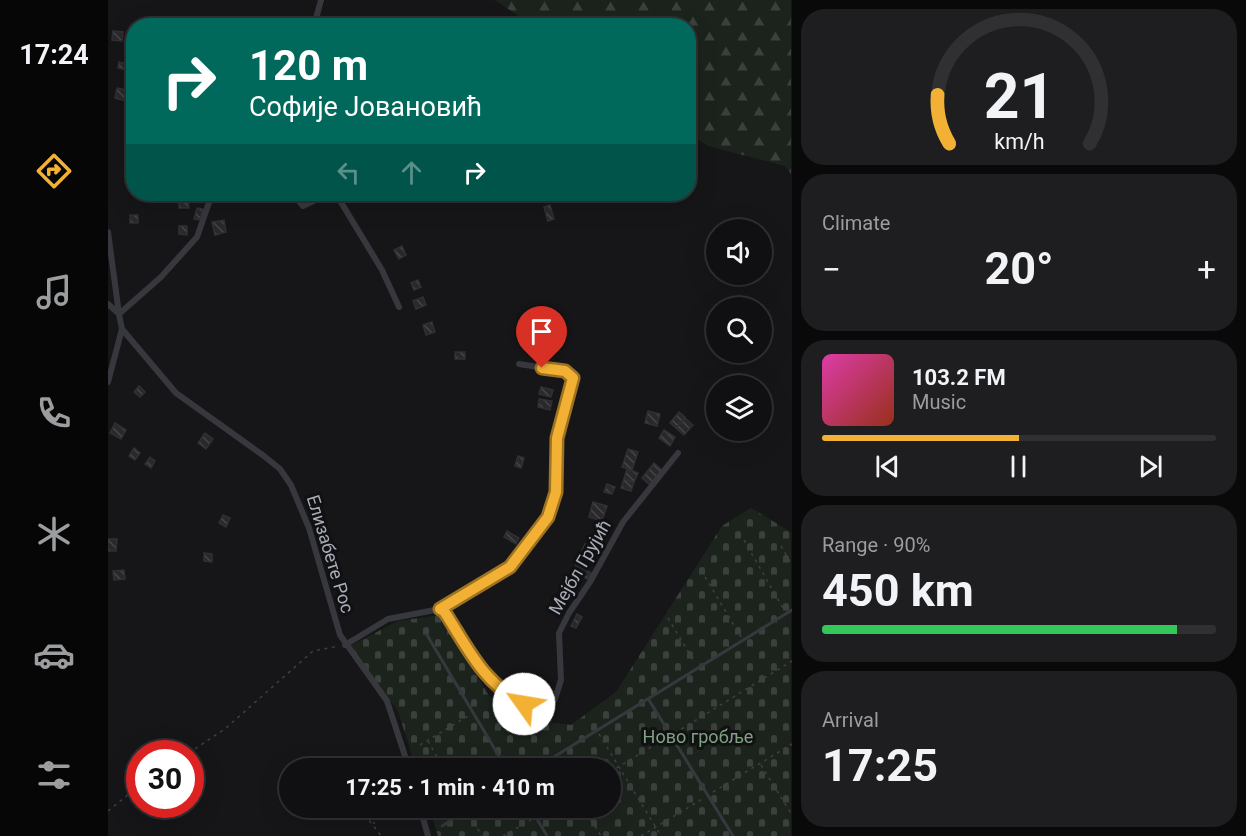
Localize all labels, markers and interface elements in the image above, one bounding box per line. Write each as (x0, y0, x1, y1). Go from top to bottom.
text: 17:24 (19, 39, 89, 71)
text: 120 m (249, 41, 368, 90)
icon: right (150, 42, 228, 120)
text: 21 (983, 60, 1055, 133)
text: Софије Јовановић (249, 91, 482, 123)
text: km/h (994, 130, 1044, 155)
icon: directions (33, 150, 75, 192)
icon: left (332, 156, 365, 189)
icon: ahead (395, 156, 428, 189)
icon: right (458, 156, 491, 189)
text: Climate (822, 211, 890, 235)
map controls (706, 219, 772, 441)
button: sound (706, 219, 772, 285)
text: 20° (984, 242, 1054, 295)
text: − (822, 250, 841, 289)
text: + (1197, 250, 1216, 289)
icon: music (33, 271, 75, 313)
button: search (706, 297, 772, 363)
pin (516, 306, 567, 368)
icon: arrive (525, 315, 558, 348)
text: 103.2 FM (912, 365, 1006, 390)
button: layers (706, 375, 772, 441)
text: Music (912, 390, 966, 414)
icon: phone (33, 392, 75, 434)
icon: previous (871, 450, 904, 483)
icon: pause (1002, 450, 1035, 483)
icon: next (1134, 450, 1167, 483)
street label: Елизабете Рос (303, 492, 358, 615)
icon: climate (33, 513, 75, 555)
street label: Мејбл Грујић (544, 516, 615, 618)
text: Range · 90% (822, 533, 930, 557)
text: 450 km (822, 564, 974, 617)
icon: car (33, 634, 75, 676)
position arrow (492, 672, 556, 736)
text: Arrival (822, 708, 879, 732)
park label: Ново гробље (643, 726, 753, 747)
text: 17:25 (822, 739, 938, 792)
speed limit sign: 30 (126, 740, 204, 818)
icon: filters (33, 754, 75, 796)
text: 17:25 · 1 min · 410 m (345, 775, 555, 800)

